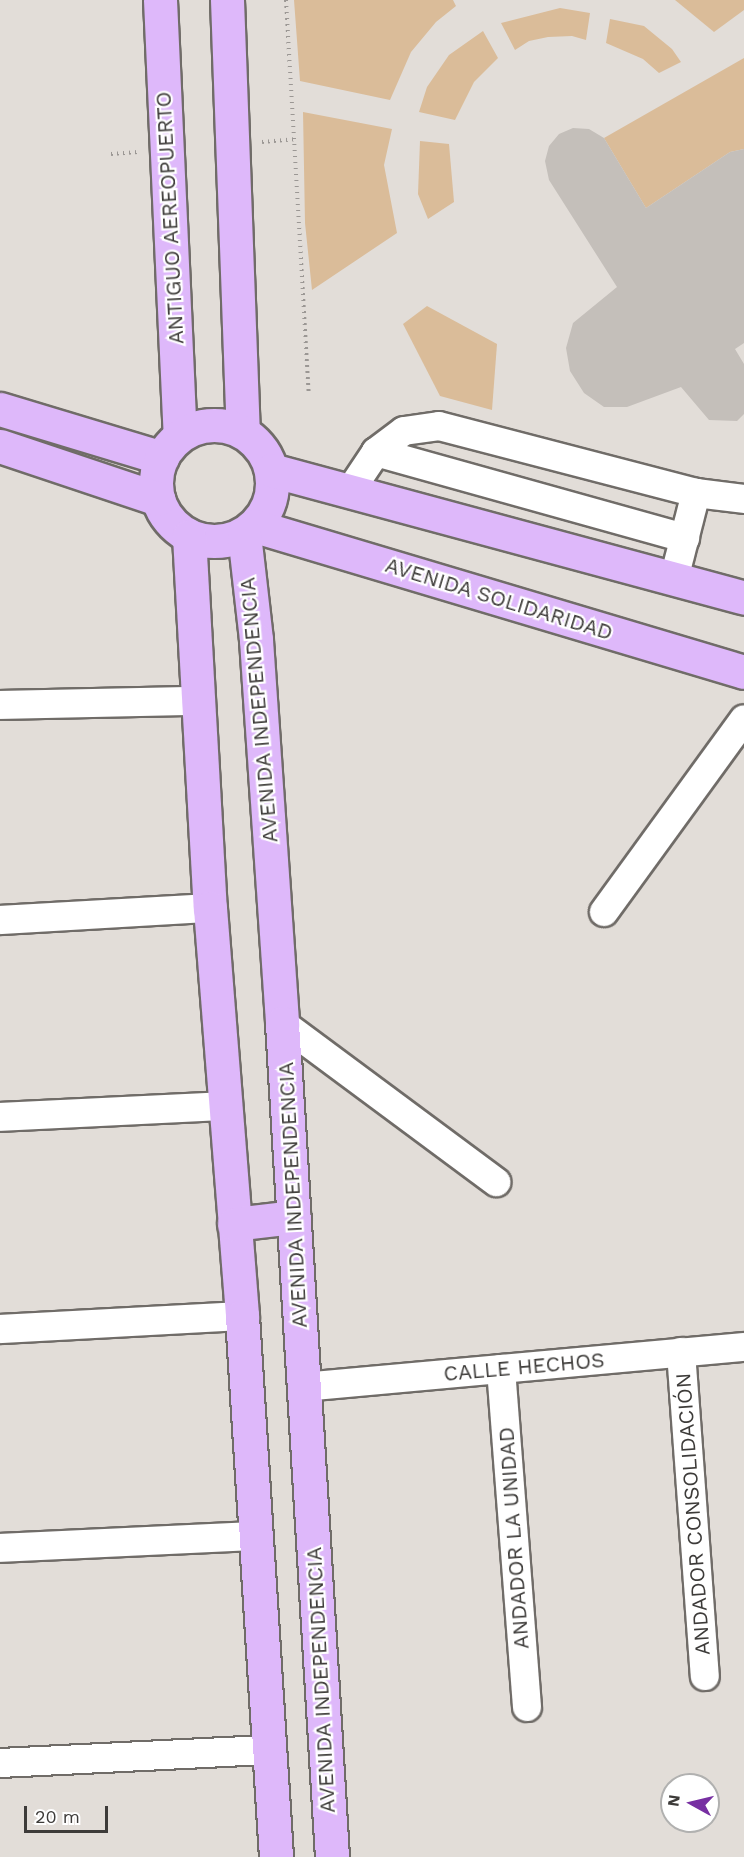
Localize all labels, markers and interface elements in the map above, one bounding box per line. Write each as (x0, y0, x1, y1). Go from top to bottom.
street label: ANTIGUO AEREOPUERTO (151, 91, 189, 345)
street label: AVENIDA SOLIDARIDAD (382, 552, 616, 646)
street label: AVENIDA INDEPENDENCIA (235, 576, 283, 844)
street label: AVENIDA INDEPENDENCIA (273, 1061, 313, 1329)
street label: CALLE HECHOS (442, 1347, 606, 1387)
street label: ANDADOR CONSOLIDACIÓN (671, 1372, 715, 1656)
street label: ANDADOR LA UNIDAD (494, 1426, 534, 1650)
street label: AVENIDA INDEPENDENCIA (301, 1546, 341, 1814)
north arrow (660, 1773, 720, 1833)
scale bar (27, 1794, 111, 1832)
text: N (663, 1794, 684, 1808)
text: 20 m (35, 1806, 80, 1827)

